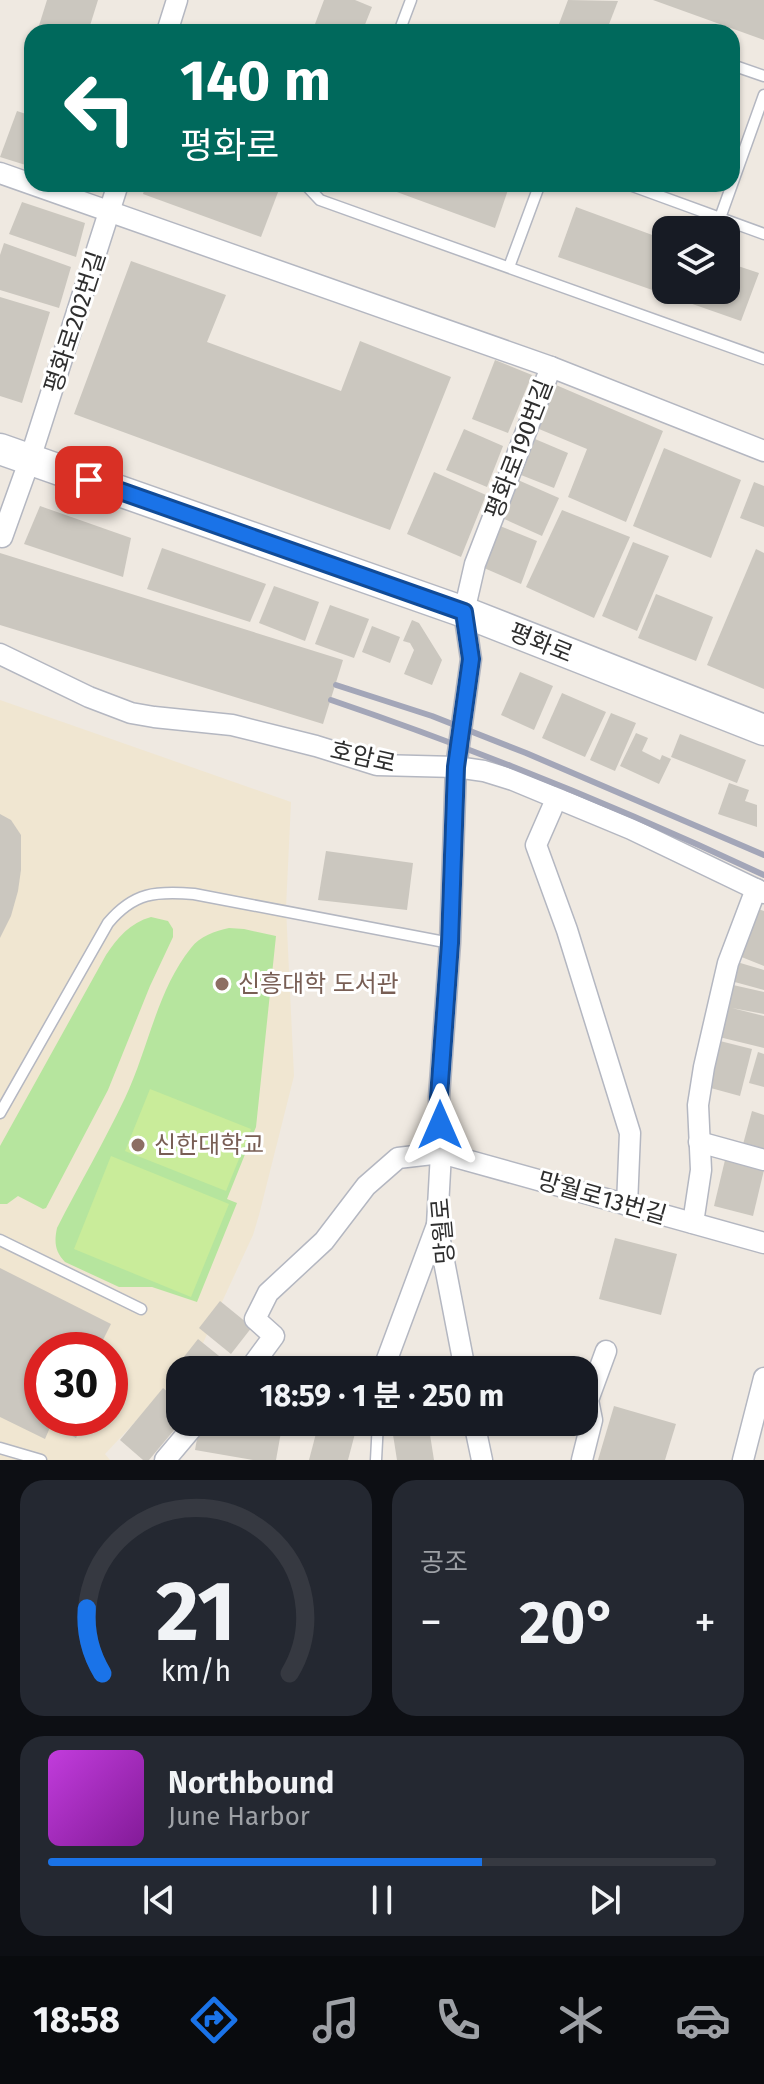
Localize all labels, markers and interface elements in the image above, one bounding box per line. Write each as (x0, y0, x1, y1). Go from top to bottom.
text: 140 m (180, 48, 331, 115)
icon: left (48, 56, 152, 160)
text: 평화로 (180, 124, 279, 168)
map controls (652, 216, 740, 304)
button: layers (652, 216, 740, 304)
street label: 평화로202번길 (39, 248, 111, 396)
street label: 평화로190번길 (480, 375, 558, 523)
pin (55, 446, 123, 514)
icon: arrive (67, 458, 111, 502)
street label: 평화로 (505, 618, 577, 668)
street label: 호암로 (328, 736, 398, 778)
place label: 신흥대학 도서관 (238, 970, 399, 998)
marker: 신흥대학 도서관 (213, 975, 231, 993)
position arrow (398, 1083, 482, 1167)
place label: 신한대학교 (154, 1131, 264, 1159)
marker: 신한대학교 (129, 1136, 147, 1154)
street label: 망월로13번길 (534, 1166, 670, 1230)
street label: 망월로 (426, 1197, 460, 1265)
speed limit sign: 30 (24, 1332, 128, 1436)
text: 18:59 · 1 분 · 250 m (260, 1378, 504, 1414)
text: 공조 (420, 1547, 468, 1578)
text: 21 (156, 1562, 236, 1662)
text: 20° (519, 1587, 617, 1659)
text: − (420, 1596, 442, 1649)
text: + (694, 1596, 716, 1649)
text: km/h (161, 1654, 231, 1689)
text: Northbound (168, 1765, 334, 1801)
text: June Harbor (168, 1801, 310, 1832)
icon: previous (137, 1878, 181, 1922)
icon: pause (360, 1878, 404, 1922)
icon: next (583, 1878, 627, 1922)
icon: directions (186, 1992, 242, 2048)
icon: music (308, 1992, 364, 2048)
icon: phone (430, 1992, 486, 2048)
icon: climate (553, 1992, 609, 2048)
icon: car (675, 1992, 731, 2048)
text: 18:58 (33, 1998, 120, 2042)

